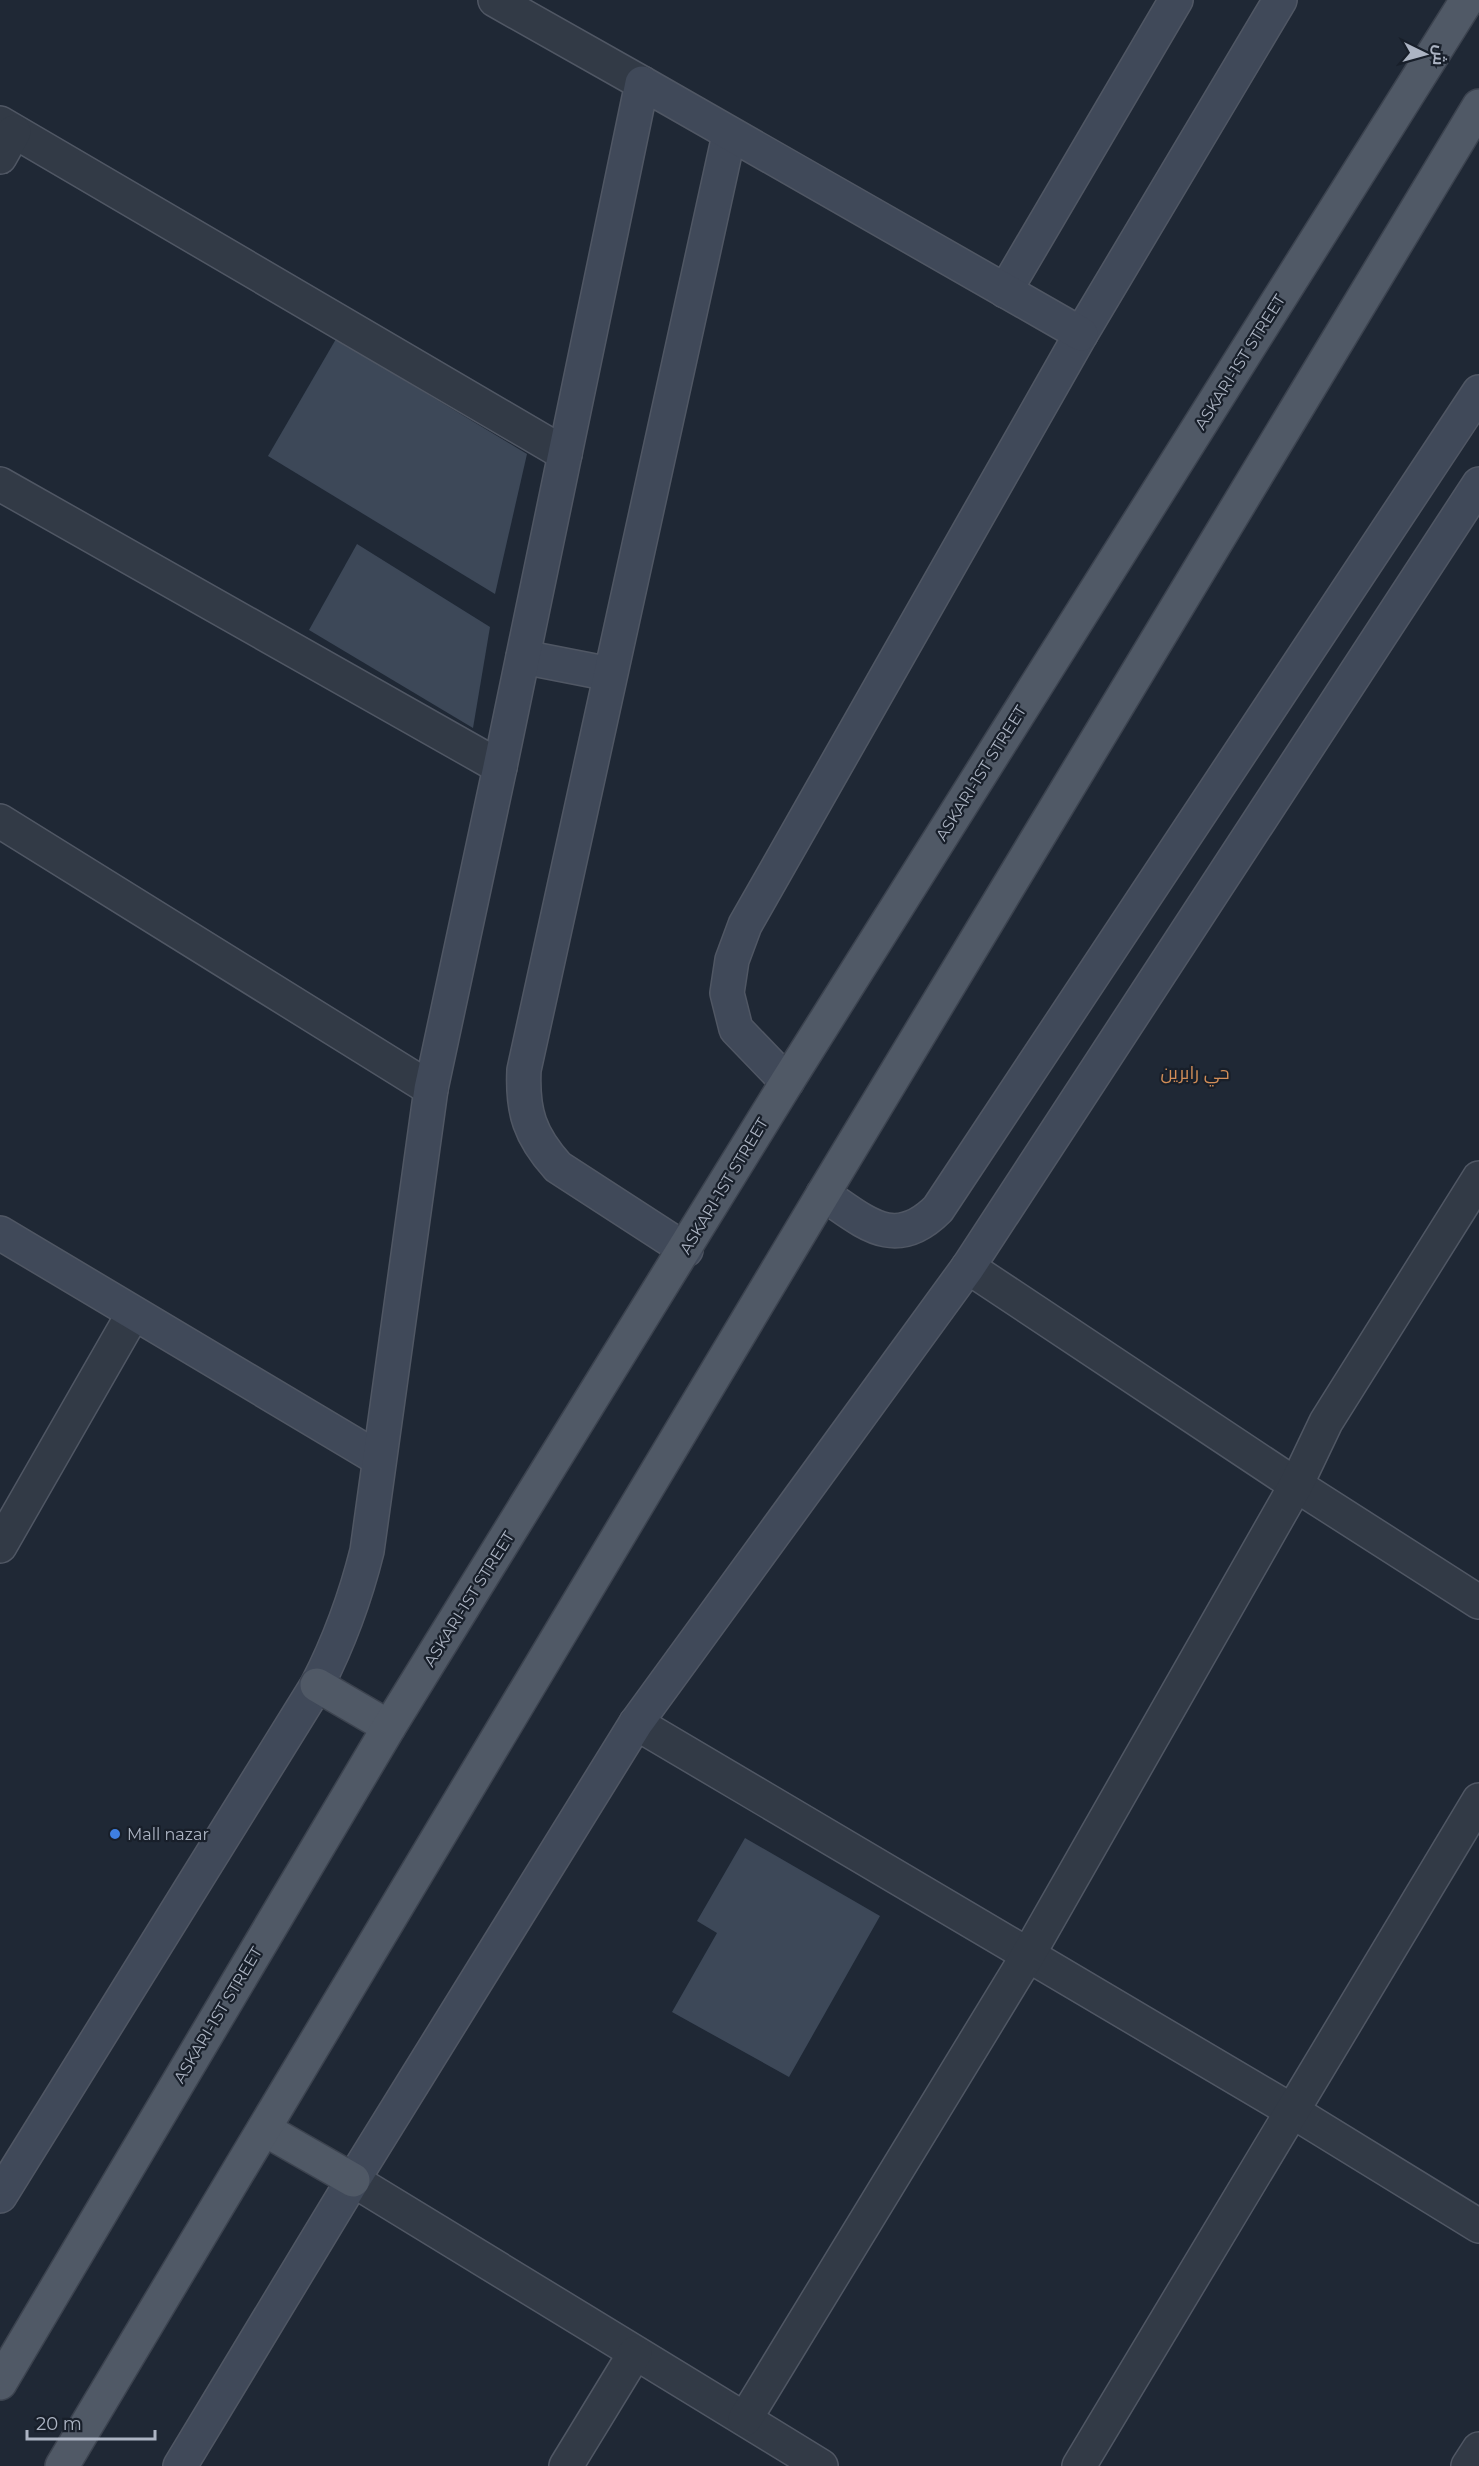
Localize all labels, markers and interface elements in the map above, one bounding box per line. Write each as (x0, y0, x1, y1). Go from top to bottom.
north arrow (1395, 24, 1455, 84)
text: ش (1429, 44, 1450, 66)
street label: ASKARI-1ST STREET (1191, 290, 1290, 433)
street label: ASKARI-1ST STREET (932, 701, 1031, 844)
district label: حي رابرين (1160, 1062, 1230, 1087)
street label: ASKARI-1ST STREET (676, 1114, 773, 1258)
street label: ASKARI-1ST STREET (420, 1527, 519, 1670)
place label: Mall nazar (127, 1825, 209, 1844)
marker: Mall nazar (108, 1827, 122, 1841)
street label: ASKARI-1ST STREET (170, 1943, 267, 2087)
scale bar (27, 2403, 154, 2441)
text: 20 m (36, 2413, 82, 2435)

